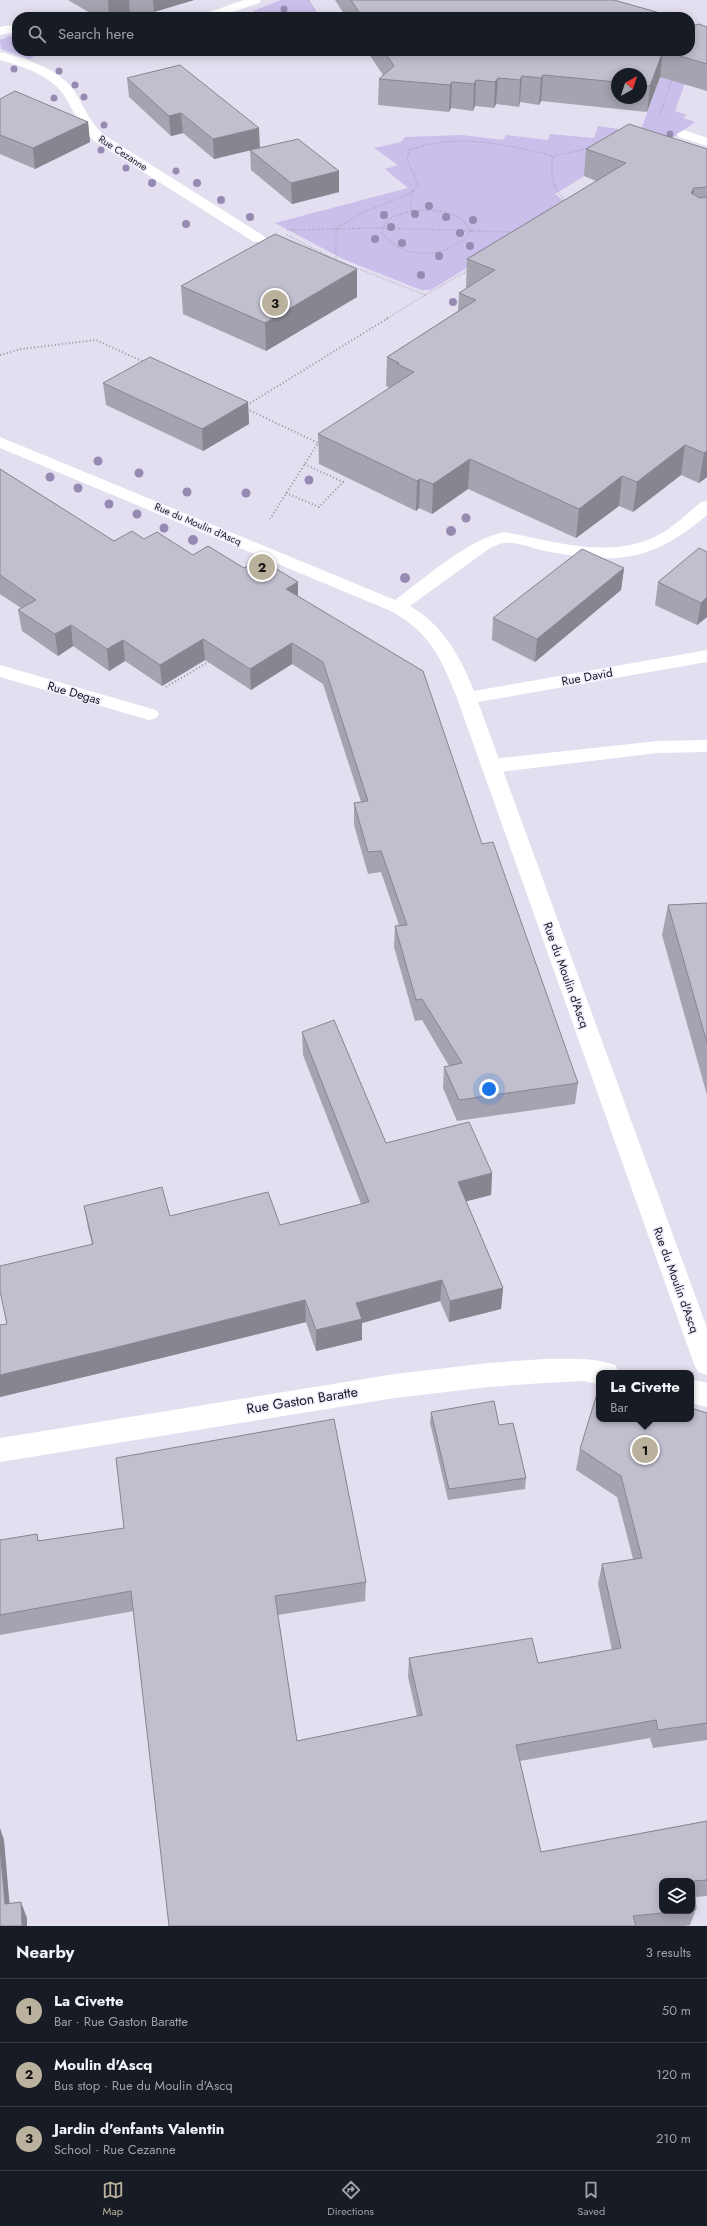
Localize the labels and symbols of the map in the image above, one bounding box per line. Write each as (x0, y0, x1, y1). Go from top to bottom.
north arrow (611, 68, 647, 104)
street label: Rue Cezanne (95, 131, 151, 175)
pin: 3 (262, 288, 288, 318)
street label: Rue du Moulin d'Ascq (152, 499, 244, 549)
pin: 2 (249, 552, 275, 582)
street label: Rue David (560, 664, 614, 690)
street label: Rue Degas (45, 677, 103, 709)
street label: Rue du Moulin d'Ascq (538, 919, 594, 1031)
your location (479, 1079, 499, 1099)
street label: Rue du Moulin d'Ascq (648, 1224, 704, 1336)
street label: Rue Gaston Baratte (245, 1381, 359, 1419)
pin: 1 (632, 1435, 658, 1465)

